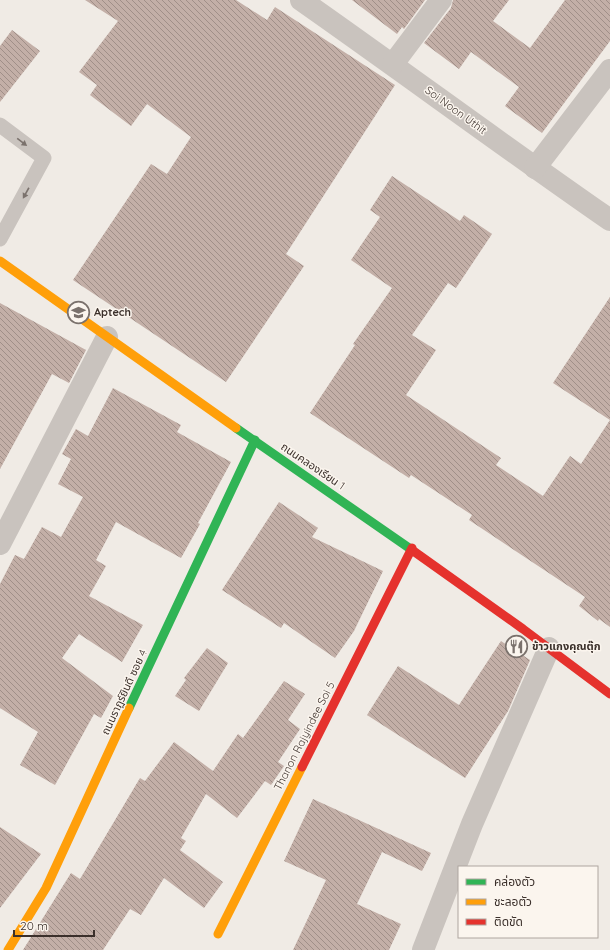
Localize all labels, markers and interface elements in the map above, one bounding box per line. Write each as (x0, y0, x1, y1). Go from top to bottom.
street label: Soi Noon Uthit (422, 83, 490, 137)
one-way arrow (17, 138, 28, 146)
one-way arrow (22, 187, 29, 198)
school or university icon: Aptech (66, 299, 92, 325)
place label: Aptech (94, 305, 131, 319)
street label: ถนนคลองเรียน 1 (278, 439, 348, 493)
restaurant icon: ข้าวแกงคุณตุ๊ก (504, 633, 530, 659)
place label: ข้าวแกงคุณตุ๊ก (532, 639, 601, 653)
street label: ถนนราฎร์ยินดี ซอย 4 (98, 647, 150, 737)
street label: Thanon Rajyindee Soi 5 (270, 679, 338, 793)
legend (458, 866, 598, 938)
text: คล่องตัว (494, 874, 535, 889)
text: ชะลอตัว (494, 894, 532, 909)
scale bar (14, 912, 94, 938)
text: ติดขัด (494, 914, 523, 929)
text: 20 m (20, 918, 48, 933)

